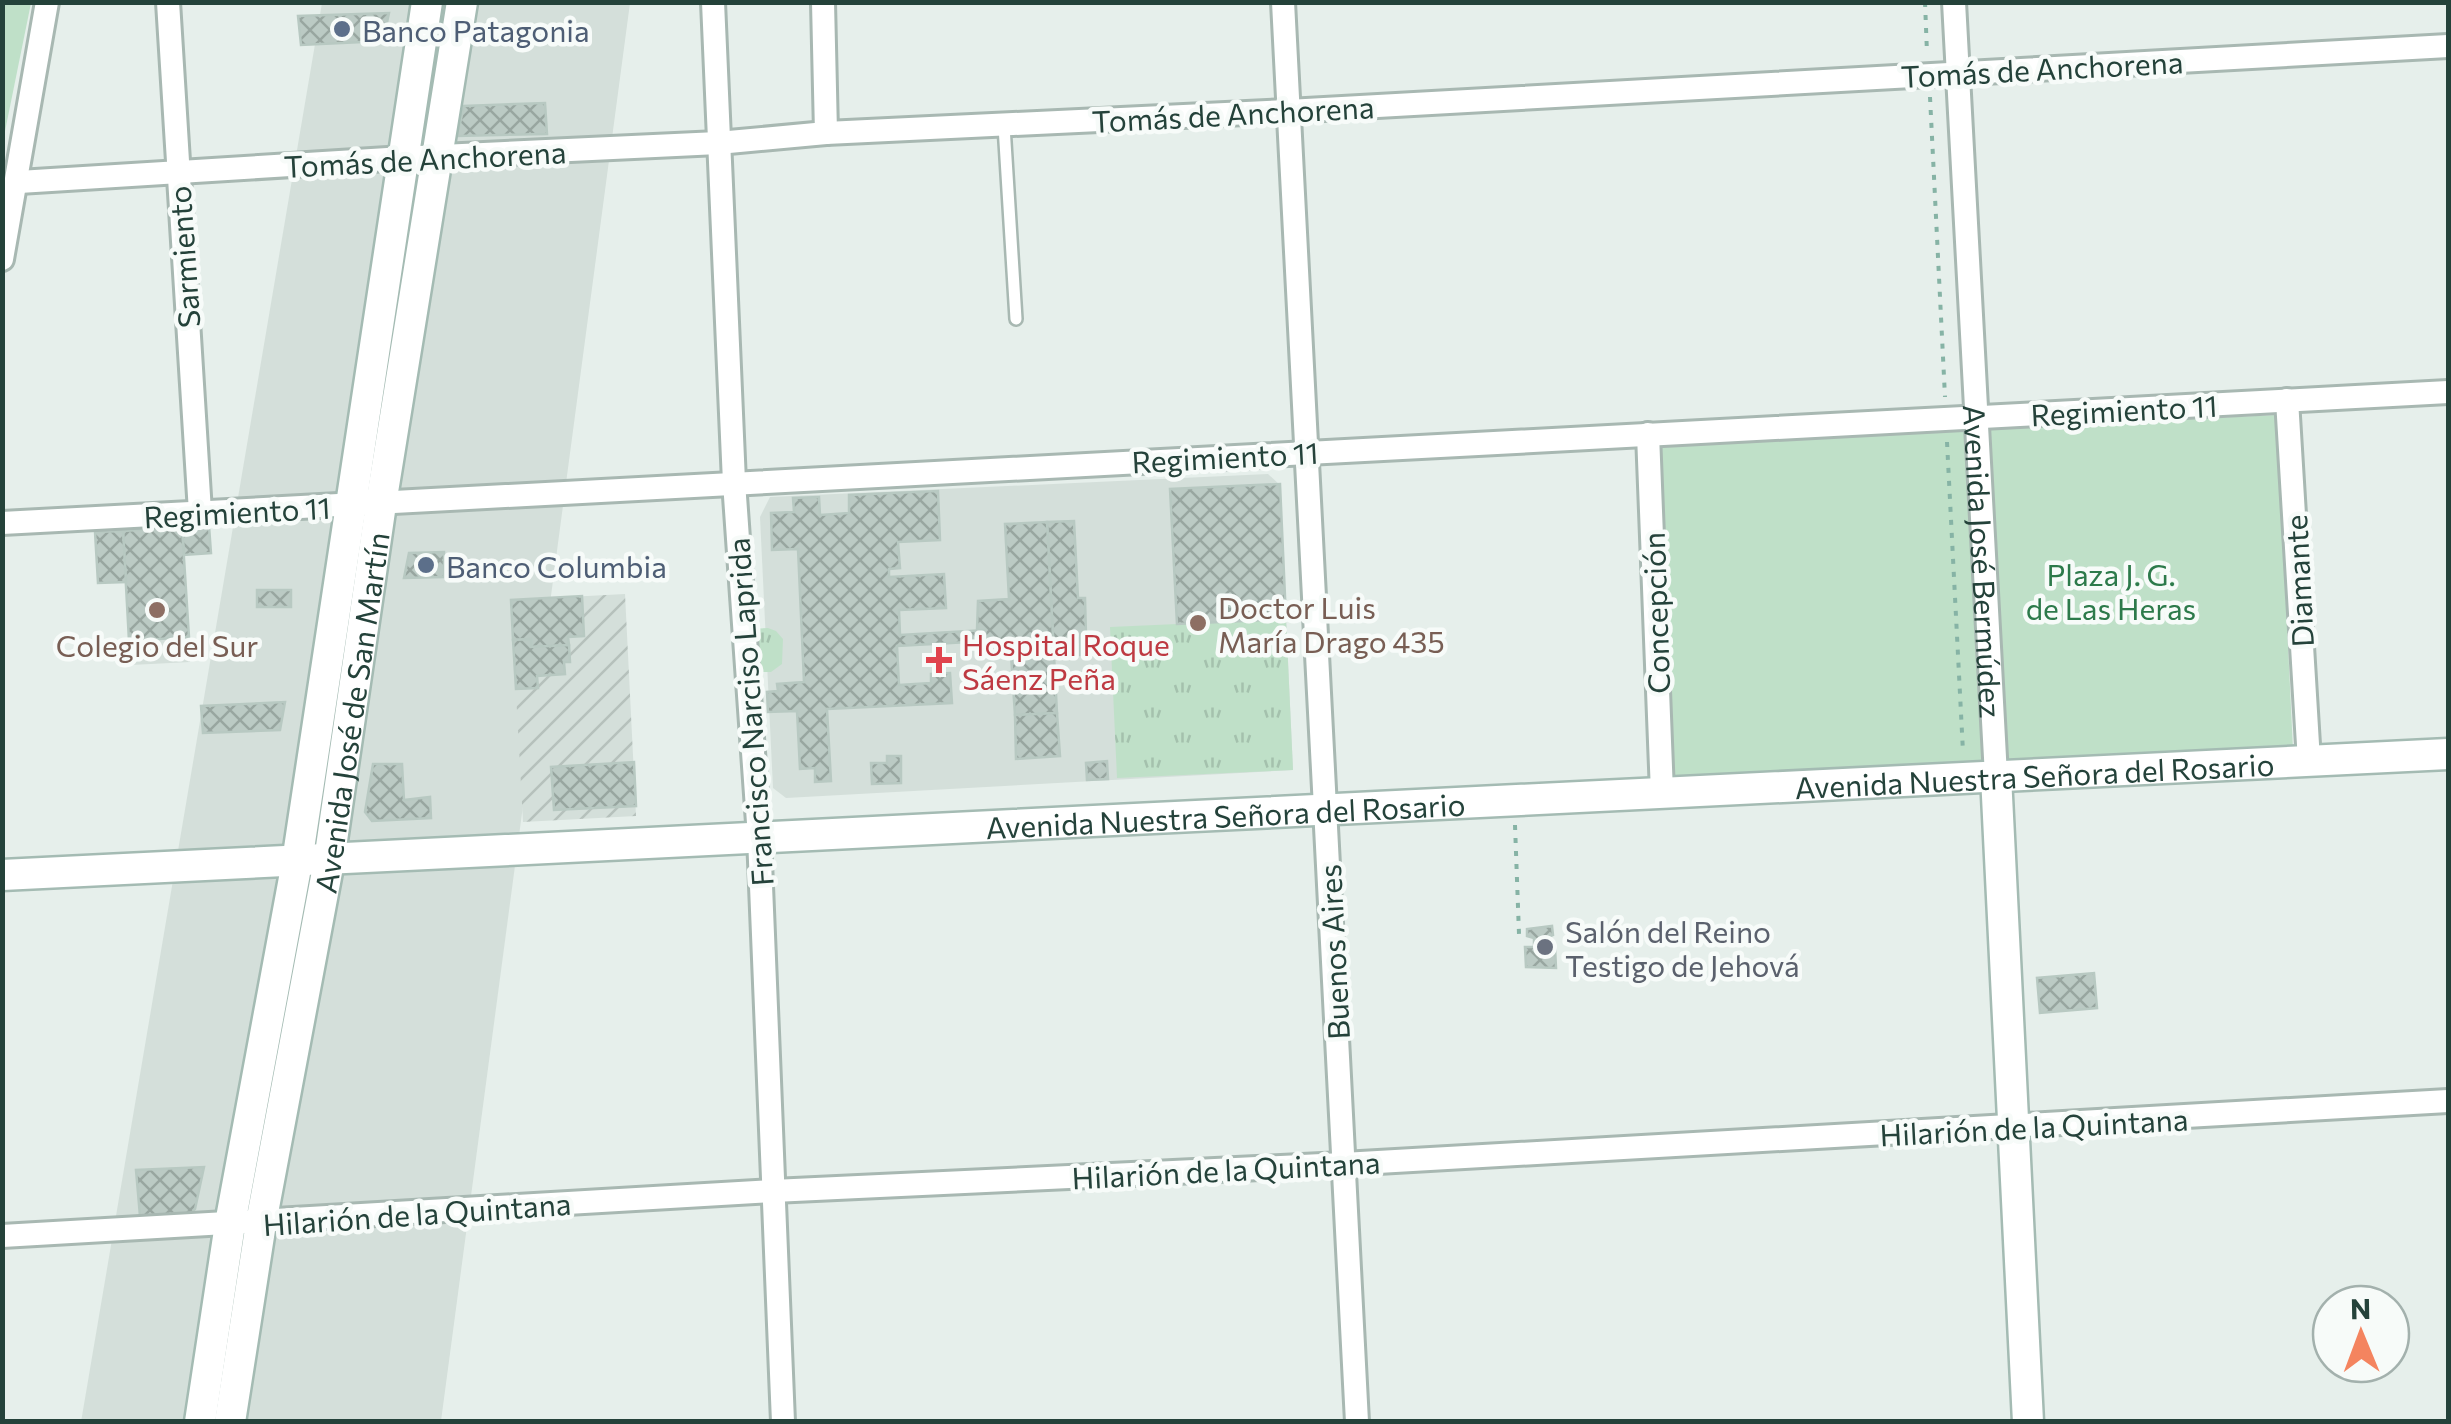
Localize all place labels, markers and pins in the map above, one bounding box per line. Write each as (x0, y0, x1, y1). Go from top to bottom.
place label: Banco Patagonia (362, 11, 590, 48)
marker: Banco Patagonia (331, 18, 353, 40)
place label: Banco Columbia (446, 547, 667, 584)
marker: Banco Columbia (415, 554, 437, 576)
place label: Doctor Luis María Drago 435 (1218, 588, 1445, 659)
marker: Colegio del Sur (146, 599, 168, 621)
marker: Doctor Luis María Drago 435 (1187, 612, 1209, 634)
place label: Hospital Roque Sáenz Peña (962, 625, 1170, 696)
place label: Colegio del Sur (56, 626, 258, 663)
marker: Hospital Roque Sáenz Peña (926, 647, 952, 673)
place label: Salón del Reino Testigo de Jehová (1565, 912, 1800, 983)
marker: Salón del Reino Testigo de Jehová (1534, 936, 1556, 958)

